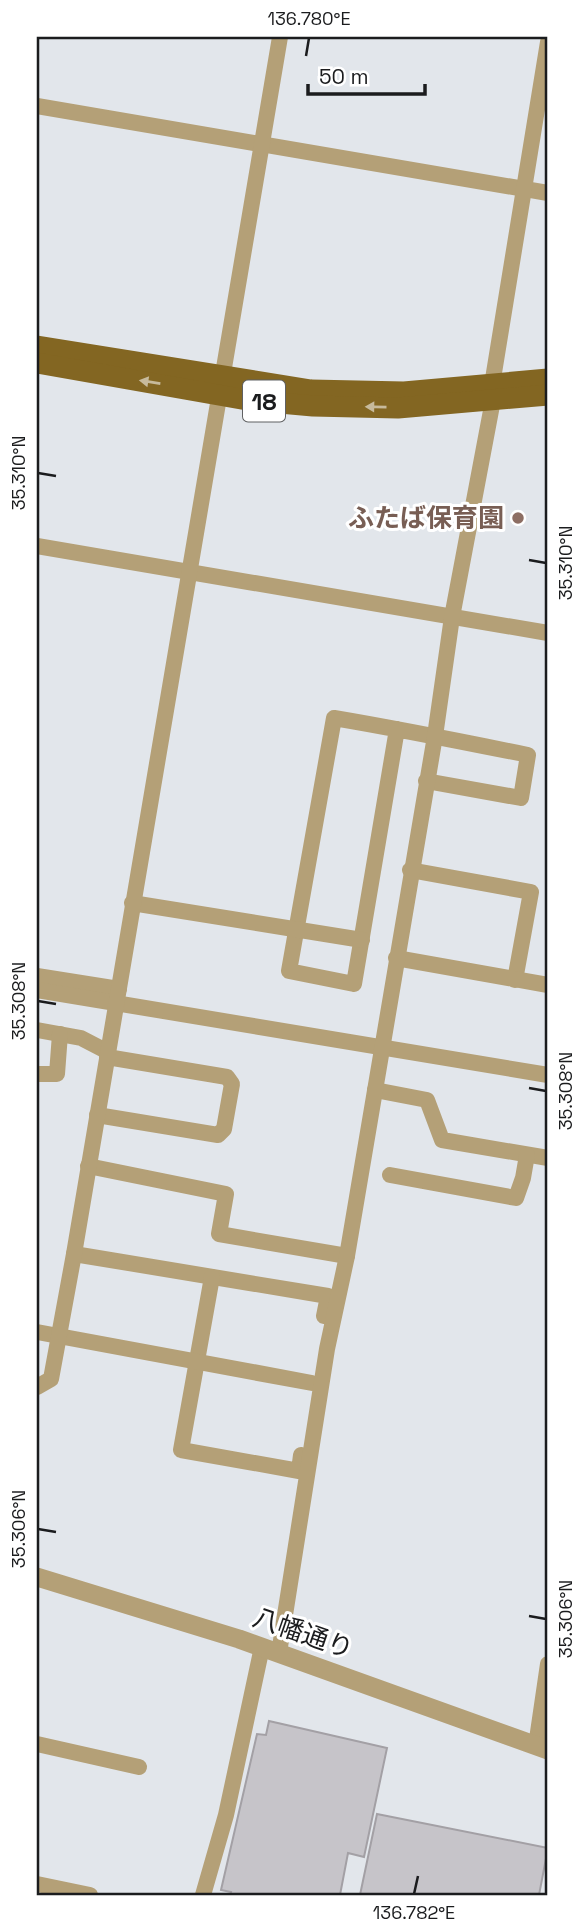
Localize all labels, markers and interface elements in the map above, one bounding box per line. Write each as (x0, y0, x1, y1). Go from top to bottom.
text: 136.780°E (267, 7, 351, 30)
scale bar (308, 52, 426, 96)
text: 50 m (319, 63, 369, 90)
one-way arrow (139, 376, 161, 387)
road number: 18 (243, 380, 285, 422)
one-way arrow (365, 402, 387, 413)
text: 35.310°N (7, 436, 30, 510)
place label: ふたば保育園 (348, 501, 504, 535)
marker: ふたば保育園 (510, 510, 526, 526)
text: 35.310°N (554, 526, 577, 600)
text: 35.308°N (7, 962, 30, 1040)
text: 35.308°N (554, 1052, 577, 1130)
text: 35.306°N (7, 1490, 30, 1568)
text: 35.306°N (554, 1580, 577, 1658)
street label: 八幡通り (248, 1600, 358, 1666)
text: 136.782°E (373, 1901, 455, 1924)

